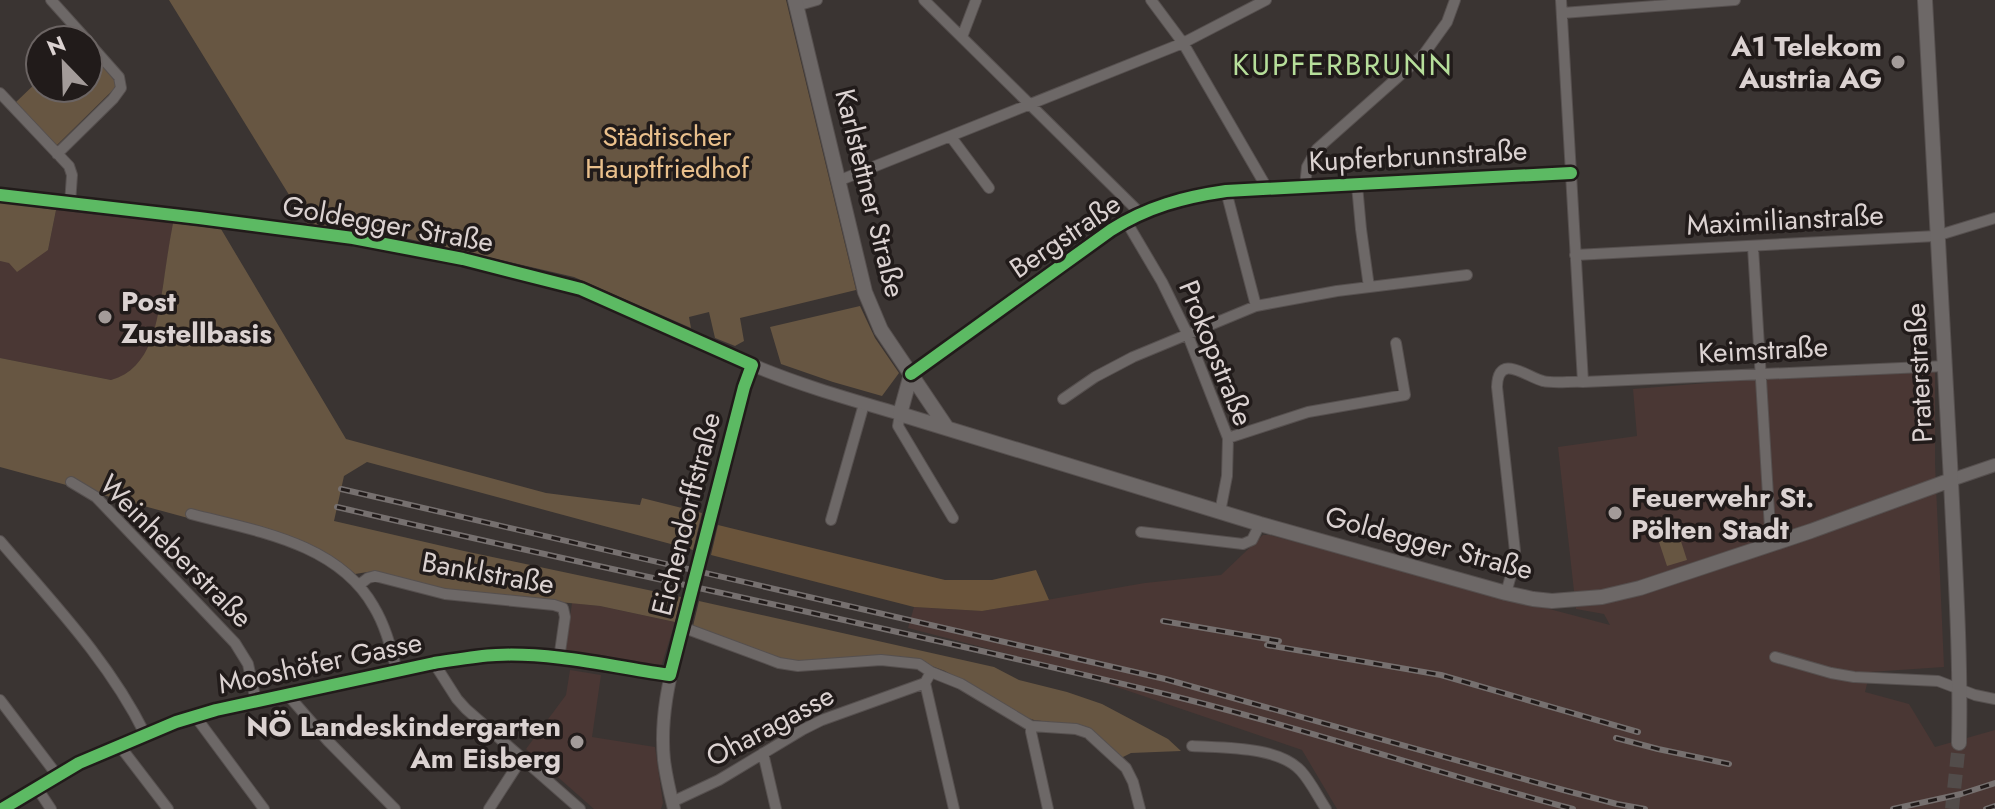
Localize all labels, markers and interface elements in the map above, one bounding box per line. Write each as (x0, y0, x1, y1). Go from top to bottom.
north arrow (24, 24, 104, 104)
place label: A1 Telekom Austria AG (1730, 26, 1882, 99)
text: N (42, 27, 70, 64)
district label: KUPFERBRUNN (1232, 43, 1454, 86)
marker: A1 Telekom Austria AG (1889, 53, 1907, 71)
street label: Karlstettner Straße (824, 84, 916, 302)
park label: Städtischer Hauptfriedhof (585, 116, 750, 189)
street label: Kupferbrunnstraße (1308, 130, 1528, 182)
street label: Bergstraße (1001, 184, 1129, 288)
street label: Goldegger Straße (279, 185, 497, 263)
street label: Maximilianstraße (1685, 194, 1885, 246)
street label: Prokopstraße (1168, 274, 1264, 432)
place label: Post Zustellbasis (121, 281, 272, 354)
street label: Praterstraße (1895, 302, 1943, 444)
marker: Post Zustellbasis (96, 308, 114, 326)
street label: Keimstraße (1697, 326, 1829, 374)
street label: Eichendorffstraße (641, 408, 731, 620)
street label: Weinheberstraße (90, 465, 262, 637)
place label: Feuerwehr St. Pölten Stadt (1631, 477, 1814, 550)
street label: Goldegger Straße (1321, 496, 1537, 590)
marker: Feuerwehr St. Pölten Stadt (1606, 504, 1624, 522)
street label: Banklstraße (419, 541, 557, 605)
street label: Mooshöfer Gasse (214, 621, 426, 705)
street label: Oharagasse (699, 675, 841, 777)
place label: NÖ Landeskindergarten Am Eisberg (246, 706, 561, 779)
marker: NÖ Landeskindergarten Am Eisberg (568, 733, 586, 751)

